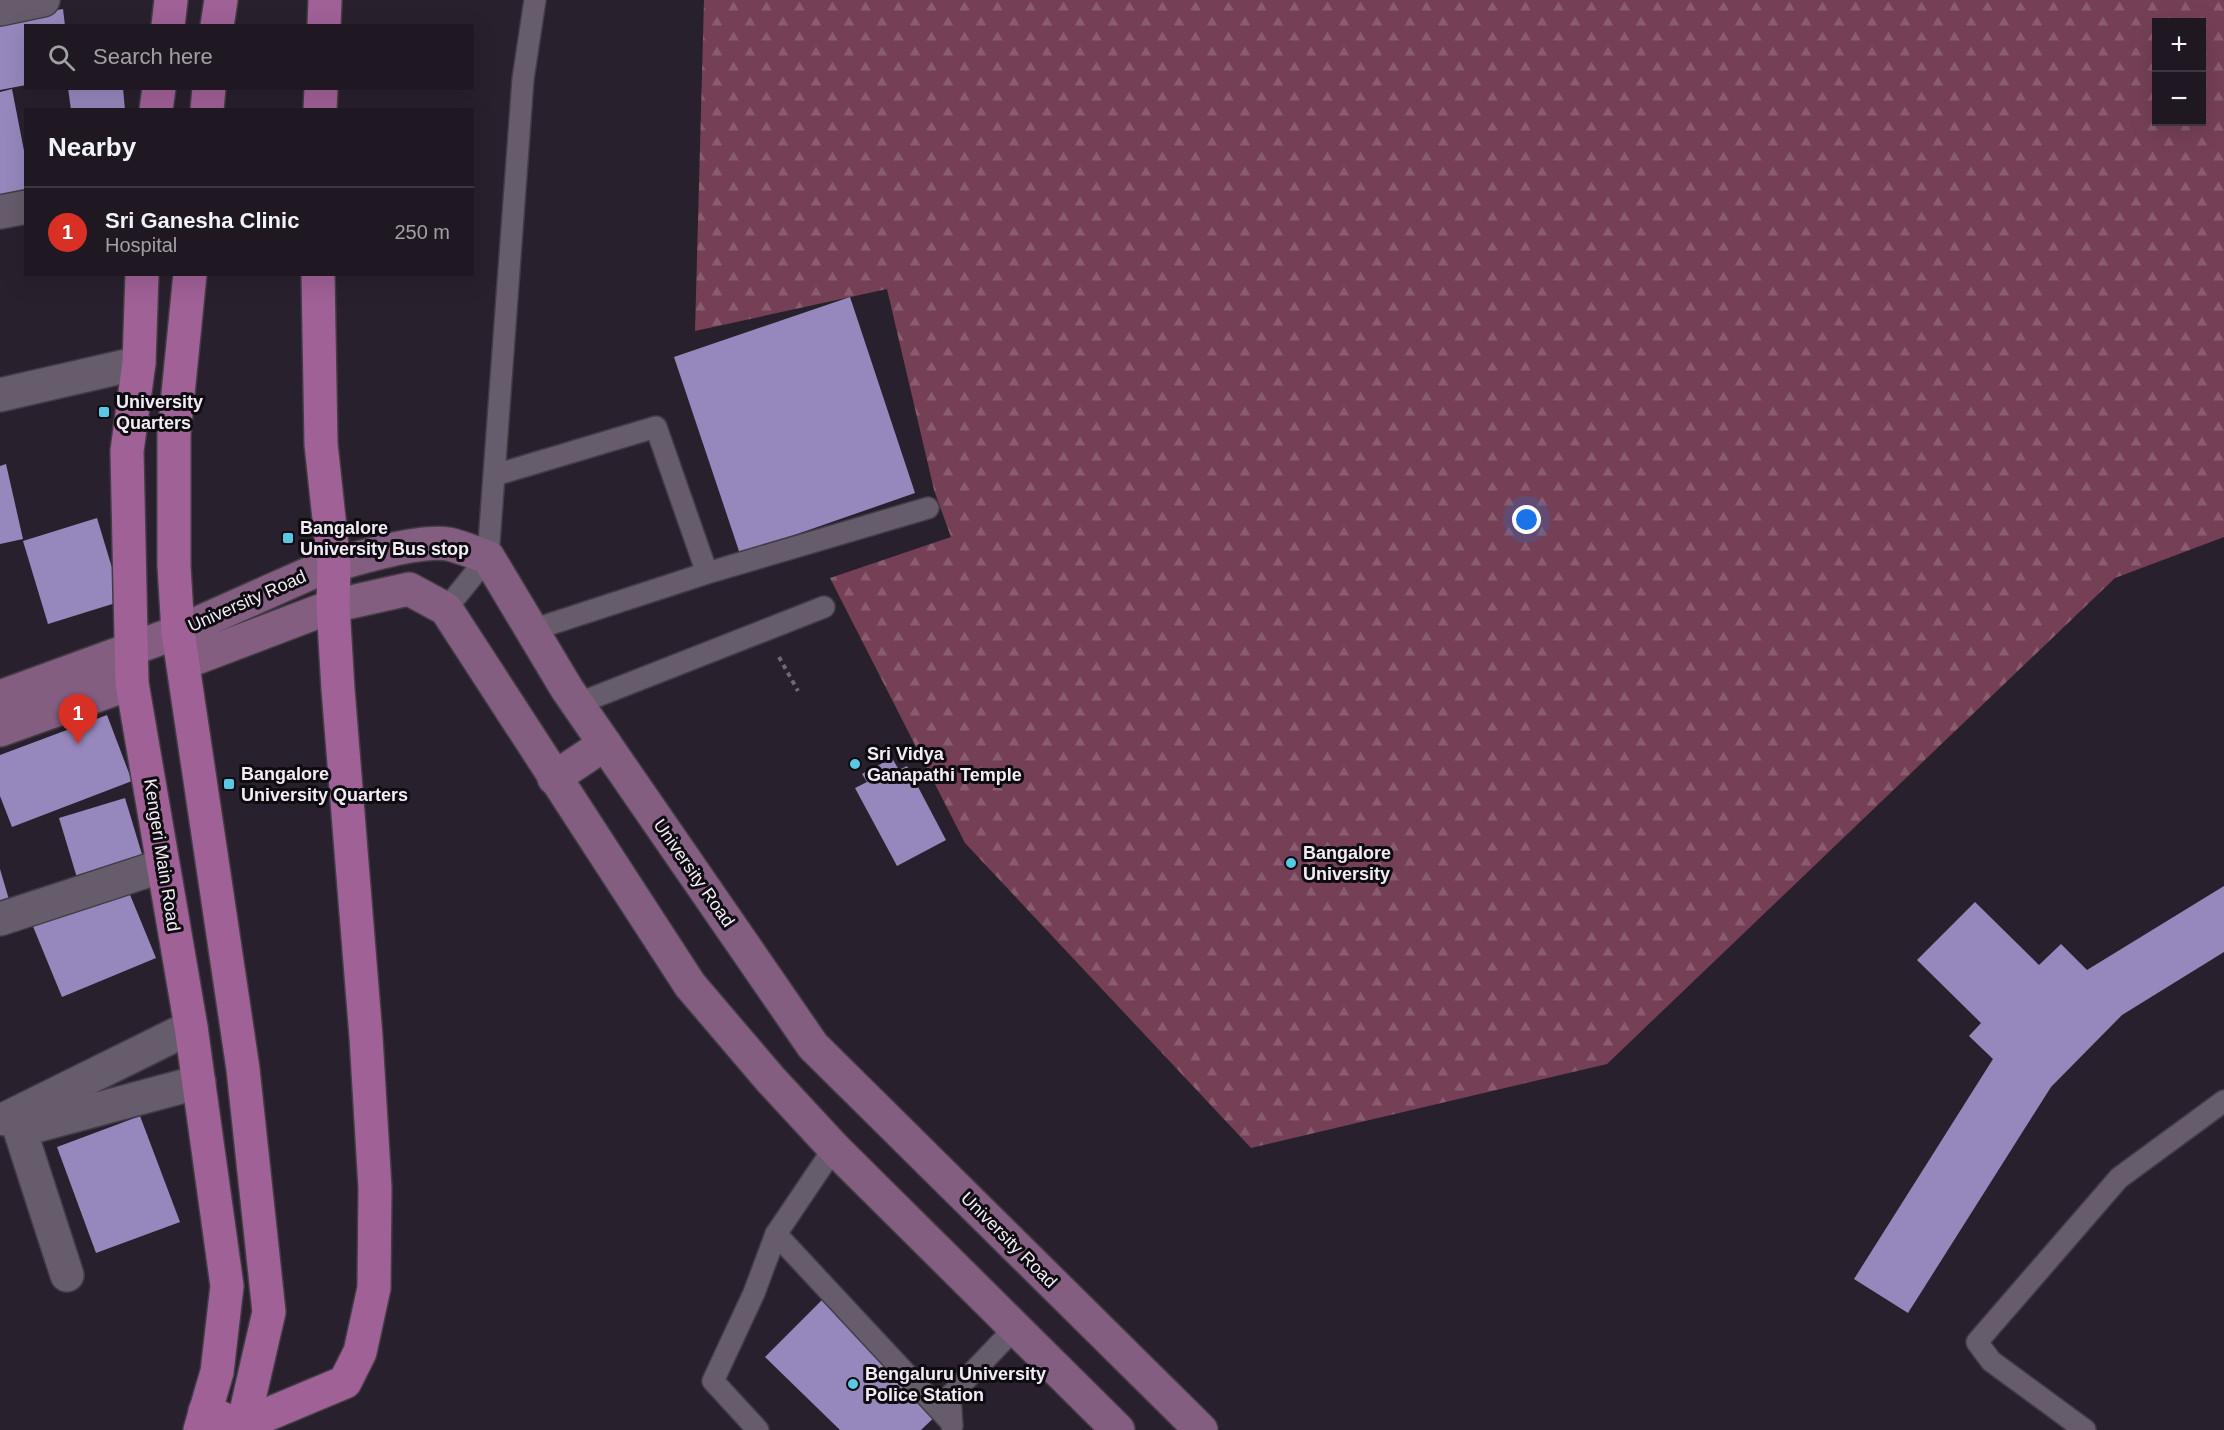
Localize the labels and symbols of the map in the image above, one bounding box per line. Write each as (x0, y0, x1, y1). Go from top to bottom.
place label: University Quarters (116, 392, 203, 433)
marker: University Quarters (97, 405, 111, 419)
your location (1512, 505, 1541, 534)
place label: Bangalore University Bus stop (300, 518, 469, 559)
marker: Bangalore University Bus stop (281, 531, 295, 545)
street label: University Road (185, 566, 309, 636)
pin: 1 (58, 694, 98, 744)
place label: Sri Vidya Ganapathi Temple (867, 744, 1022, 785)
marker: Sri Vidya Ganapathi Temple (848, 757, 862, 771)
place label: Bangalore University Quarters (241, 764, 408, 805)
street label: Kengeri Main Road (140, 777, 184, 933)
marker: Bangalore University Quarters (222, 777, 236, 791)
street label: University Road (649, 815, 739, 931)
place label: Bangalore University (1303, 843, 1391, 884)
marker: Bangalore University (1284, 856, 1298, 870)
street label: University Road (957, 1188, 1061, 1292)
place label: Bengaluru University Police Station (865, 1364, 1046, 1405)
marker: Bengaluru University Police Station (846, 1377, 860, 1391)

